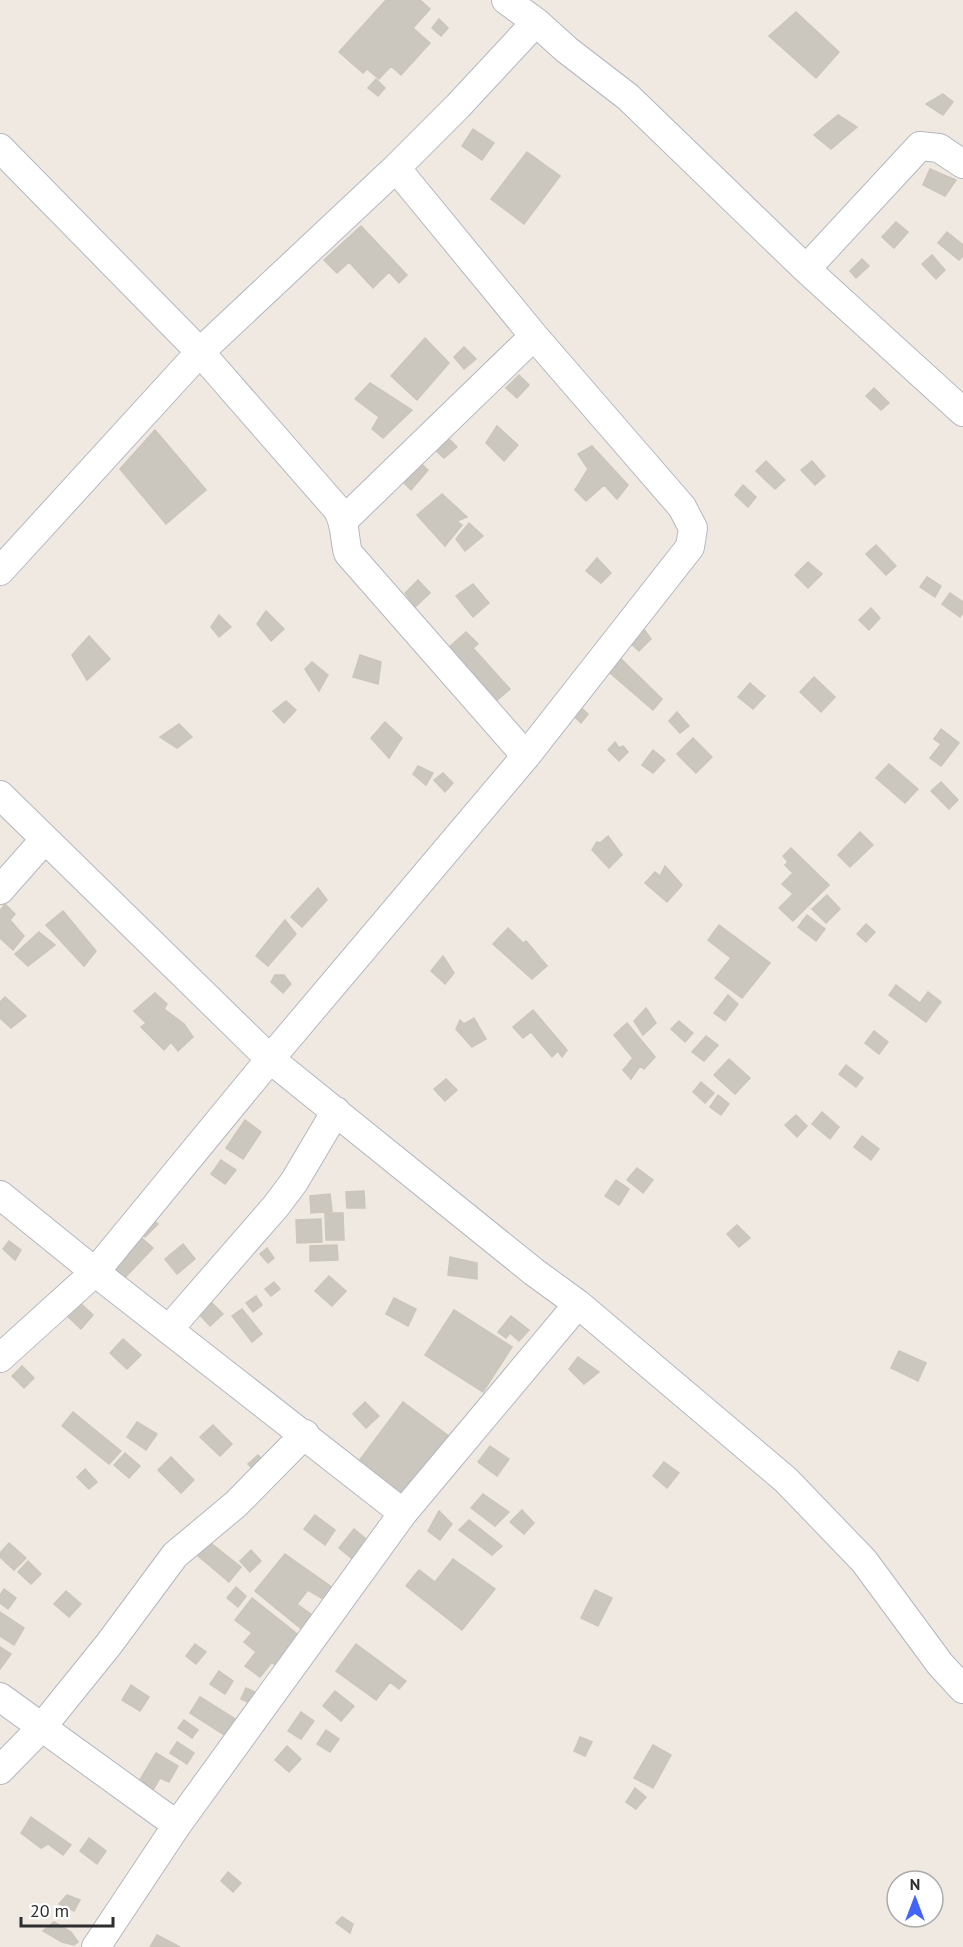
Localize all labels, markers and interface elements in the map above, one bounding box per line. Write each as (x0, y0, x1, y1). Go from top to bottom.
north arrow (885, 1869, 945, 1929)
text: N (910, 1874, 920, 1894)
scale bar (21, 1890, 112, 1928)
text: 20 m (30, 1899, 69, 1922)

